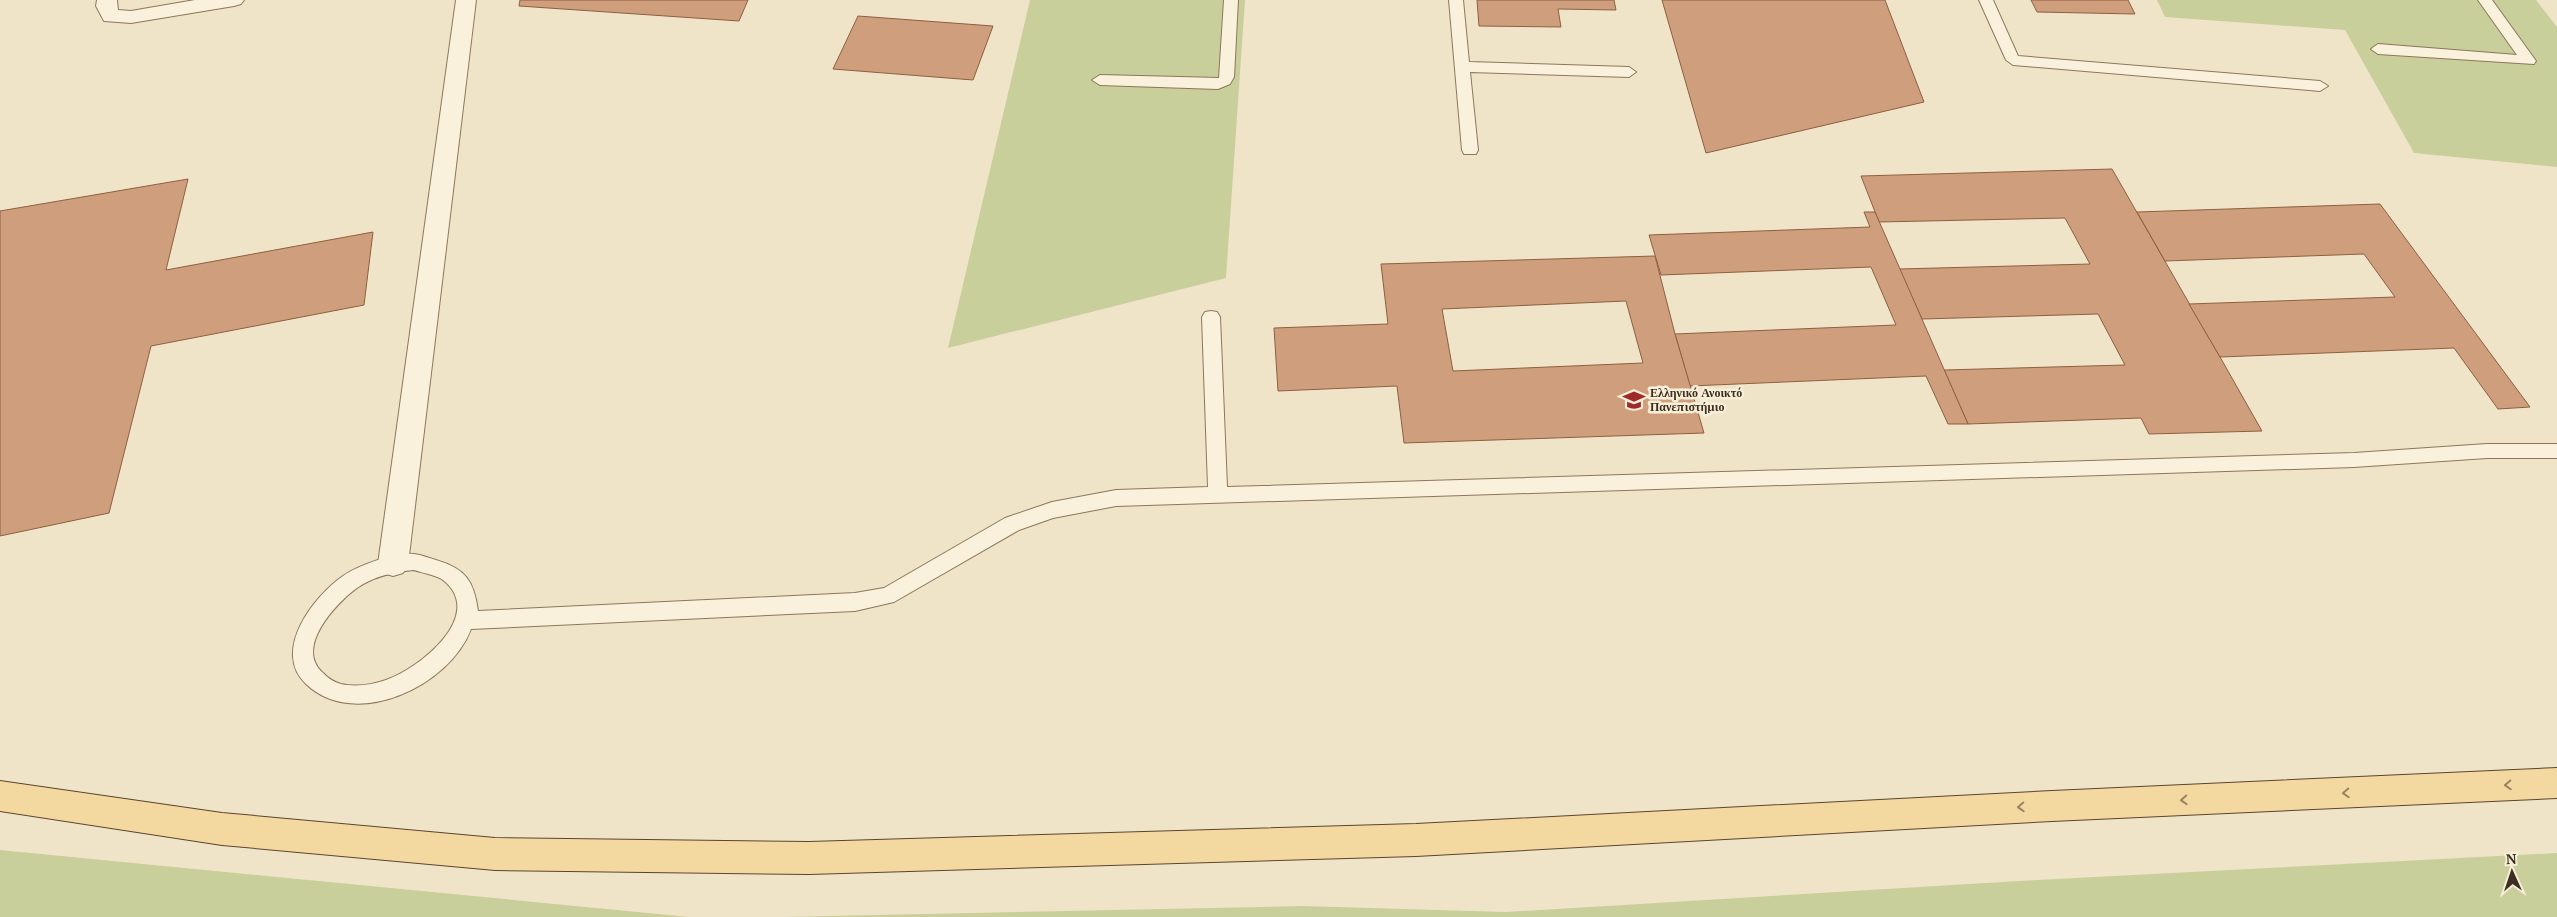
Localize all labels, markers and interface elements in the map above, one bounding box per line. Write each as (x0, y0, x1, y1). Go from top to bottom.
place label: Ελληνικό Ανοικτό Πανεπιστήμιο (1650, 385, 1742, 414)
school or university icon: Ελληνικό Ανοικτό Πανεπιστήμιο (1621, 387, 1647, 413)
one-way arrow (2504, 780, 2512, 791)
one-way arrow (2342, 787, 2350, 798)
one-way arrow (2179, 794, 2187, 805)
one-way arrow (2017, 802, 2025, 813)
north arrow (2487, 847, 2537, 897)
text: N (2505, 849, 2517, 868)

